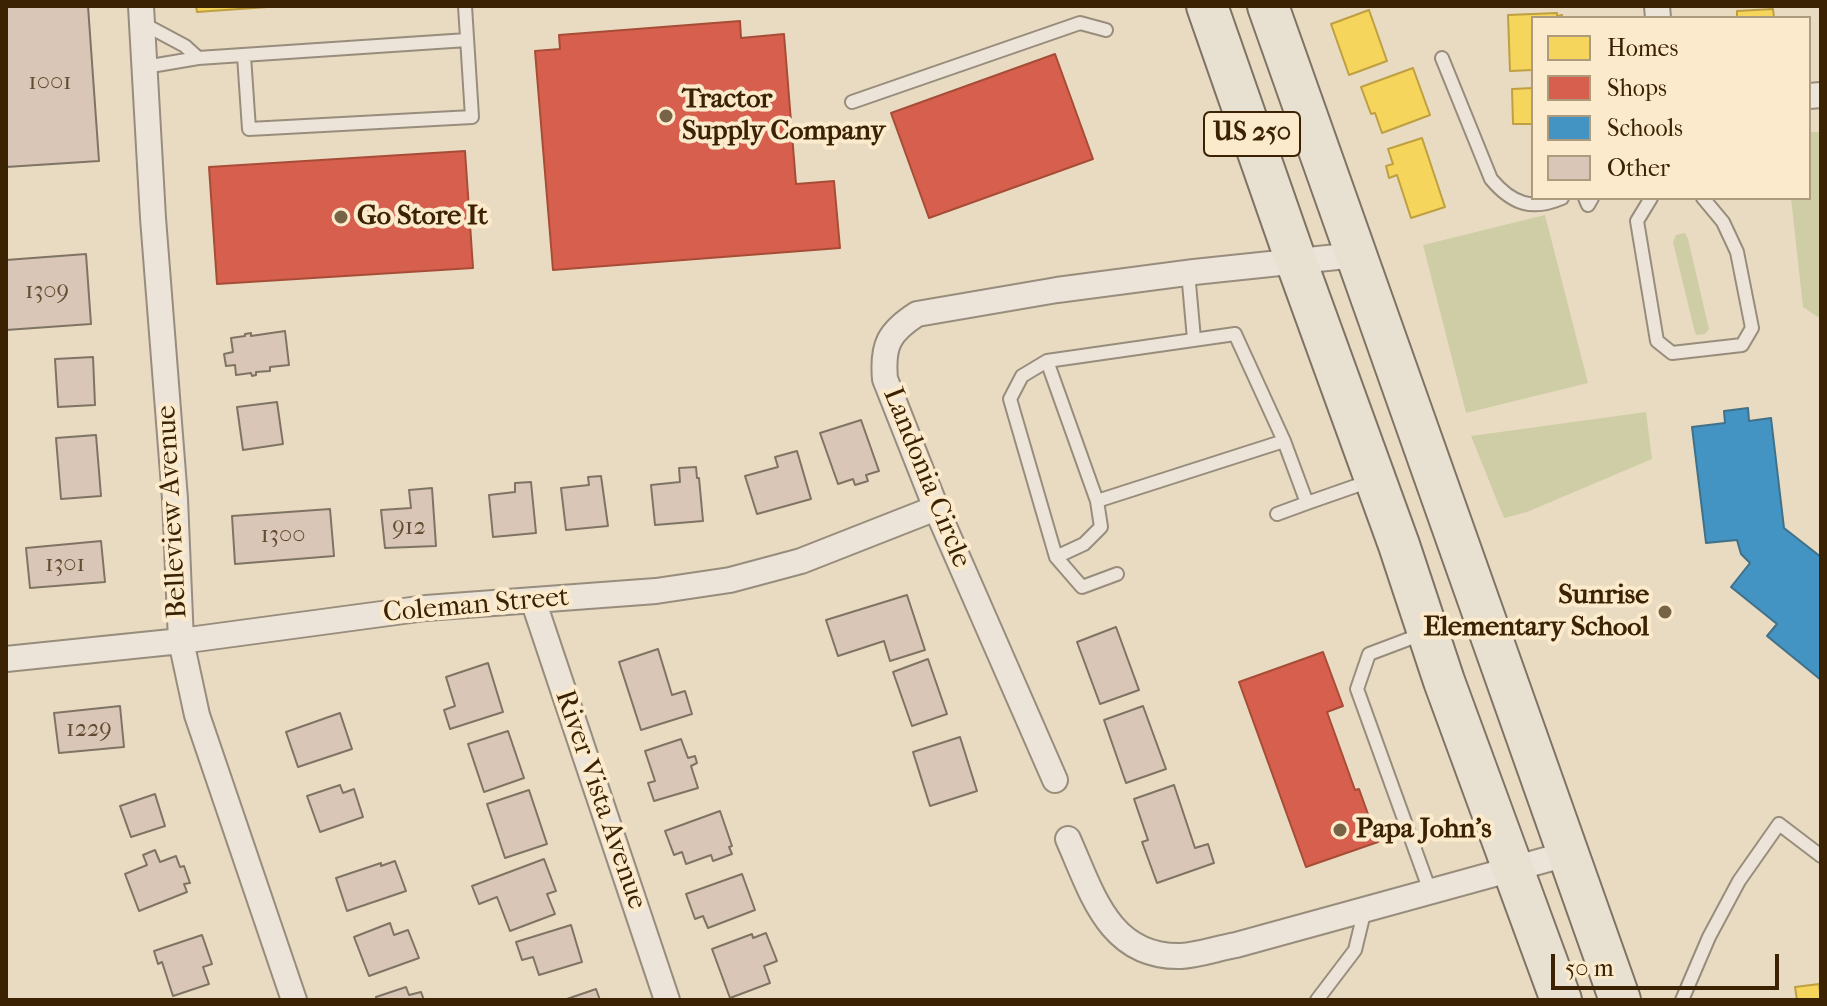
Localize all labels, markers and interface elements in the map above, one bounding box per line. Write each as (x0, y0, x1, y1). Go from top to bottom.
legend (1531, 16, 1811, 200)
text: Homes (1607, 34, 1678, 62)
house number: 1001 (28, 69, 72, 97)
text: Shops (1607, 74, 1667, 102)
place label: Tractor Supply Company (682, 83, 885, 149)
marker: Tractor Supply Company (657, 107, 675, 125)
road number: US 250 (1204, 112, 1300, 156)
text: Schools (1607, 114, 1683, 142)
text: Other (1607, 154, 1670, 182)
place label: Go Store It (357, 200, 488, 234)
marker: Go Store It (332, 208, 350, 226)
house number: 1309 (25, 278, 69, 306)
street label: Landonia Circle (875, 383, 977, 573)
street label: Belleview Avenue (151, 404, 195, 620)
house number: 912 (392, 514, 426, 542)
house number: 1300 (261, 522, 305, 550)
house number: 1301 (45, 551, 85, 579)
place label: Sunrise Elementary School (1423, 579, 1649, 645)
street label: Coleman Street (382, 581, 570, 631)
marker: Sunrise Elementary School (1656, 603, 1674, 621)
street label: River Vista Avenue (547, 686, 653, 914)
house number: 1229 (66, 716, 112, 744)
place label: Papa John's (1356, 813, 1492, 847)
marker: Papa John's (1331, 821, 1349, 839)
scale bar (1555, 938, 1783, 988)
text: 50 m (1565, 954, 1614, 982)

